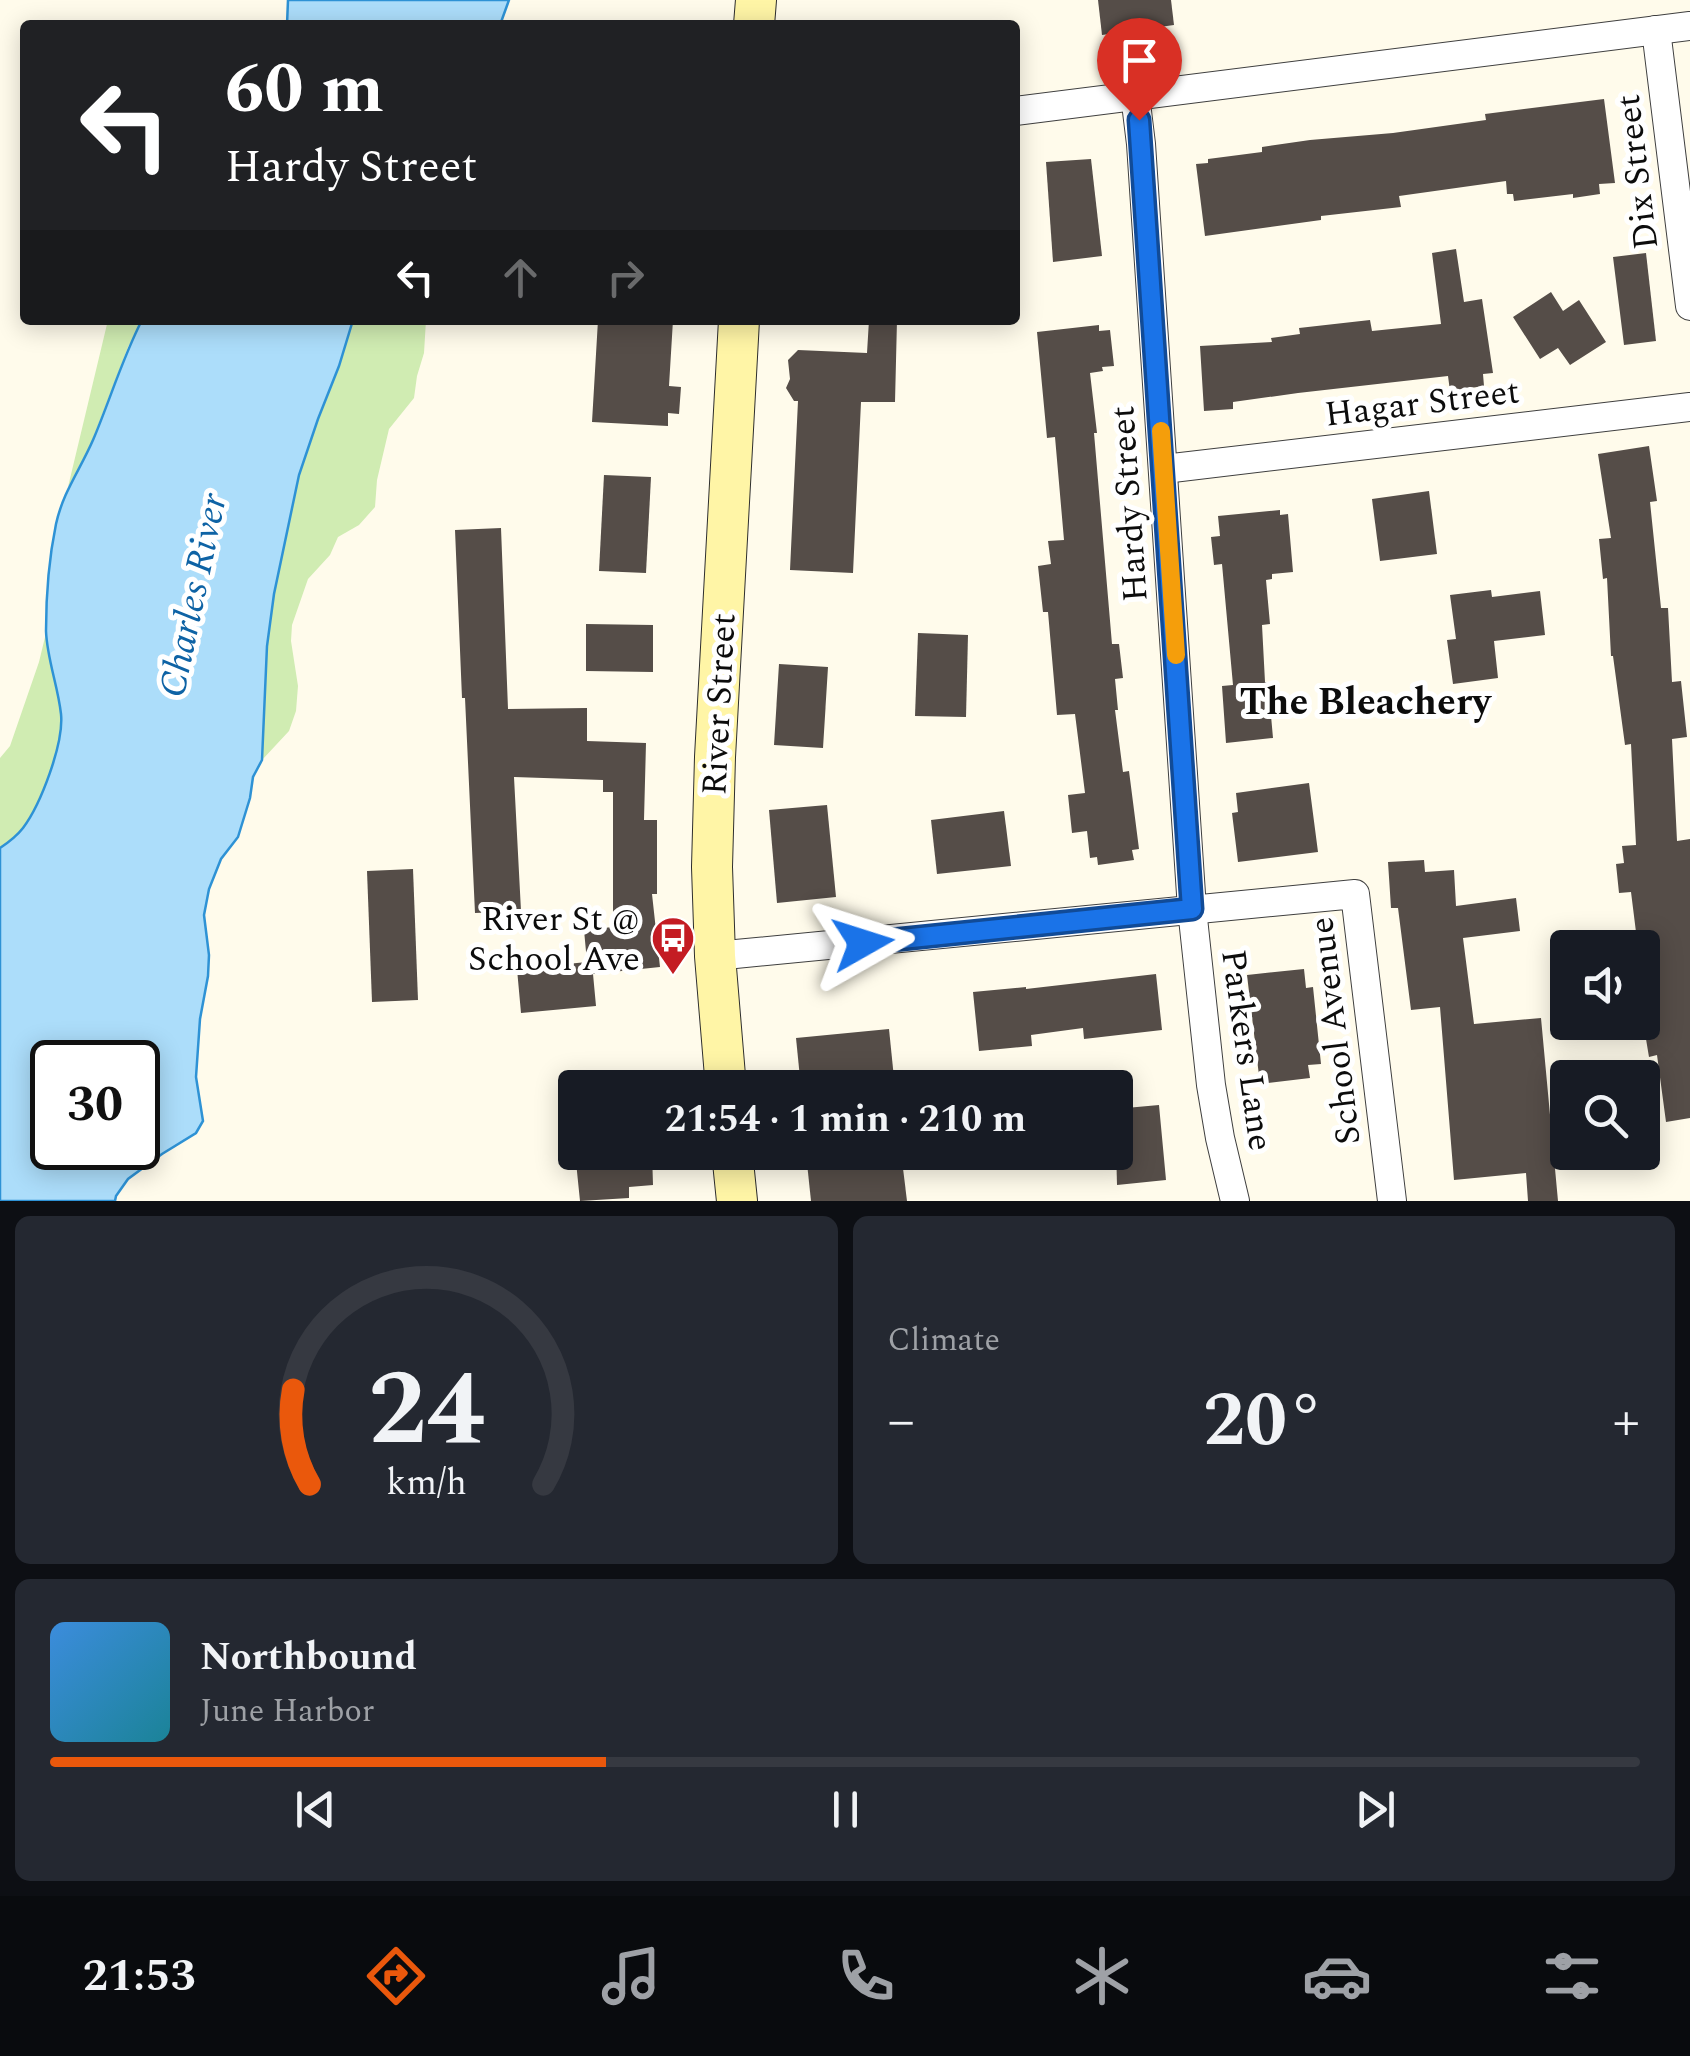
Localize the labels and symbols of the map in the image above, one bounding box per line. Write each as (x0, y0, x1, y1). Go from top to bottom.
pin (1097, 18, 1182, 121)
street label: Dix Street (1602, 91, 1673, 252)
street label: Hagar Street (1322, 365, 1523, 442)
street label: Hardy Street (1096, 404, 1163, 604)
water label: Charles River (144, 487, 244, 703)
street label: River Street (688, 612, 751, 797)
district label: The Bleachery (1239, 674, 1493, 732)
position arrow (811, 891, 915, 995)
place label: River St @ School Ave (468, 893, 640, 986)
street label: School Avenue (1295, 914, 1376, 1148)
bus stop icon: River St @ School Ave (650, 915, 696, 976)
street label: Parkers Lane (1206, 946, 1287, 1154)
speed limit sign: 30 (30, 1040, 160, 1170)

